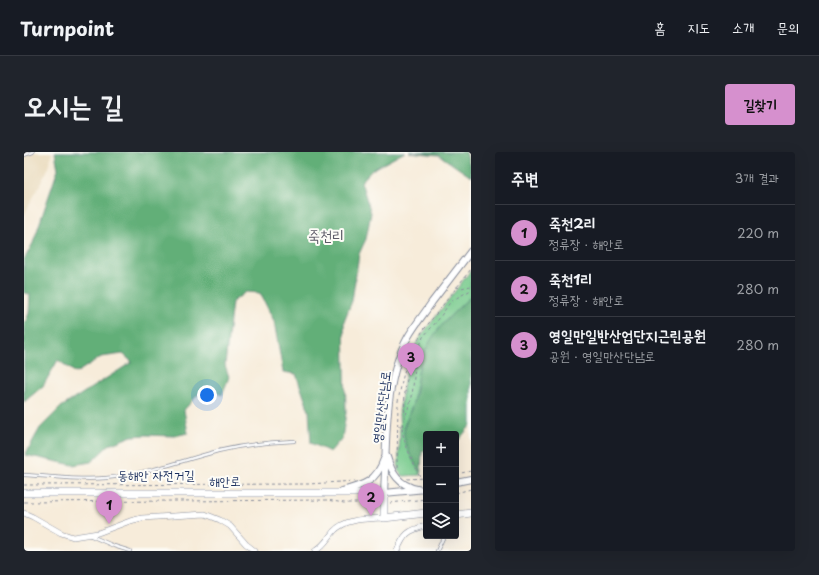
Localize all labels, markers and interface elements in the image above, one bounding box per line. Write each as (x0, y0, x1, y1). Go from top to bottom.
text: Turnpoint (20, 14, 114, 42)
text: 홈 (654, 17, 665, 38)
text: 지도 (687, 17, 710, 38)
text: 소개 (732, 17, 754, 38)
text: 문의 (776, 17, 799, 38)
text: 오시는 길 (24, 83, 123, 126)
button: 길찾기 (725, 84, 795, 125)
text: 주변 (511, 165, 538, 191)
text: 3개 결과 (735, 168, 779, 187)
text: 죽천2리 (549, 211, 596, 234)
district label: 죽천리 (308, 223, 344, 246)
text: 1 (521, 223, 527, 242)
text: 220 m (737, 223, 779, 242)
text: 정류장 · 해안로 (549, 234, 624, 253)
text: 죽천1리 (549, 267, 592, 290)
text: 2 (519, 279, 529, 298)
text: 280 m (737, 279, 779, 298)
text: 정류장 · 해안로 (549, 290, 624, 309)
text: 영일만일반산업단지근린공원 (549, 323, 706, 346)
text: 3 (520, 335, 528, 354)
text: 280 m (737, 335, 779, 354)
pin: 3 (398, 343, 424, 376)
text: 공원 · 영일만산단남로 (549, 346, 655, 365)
street label: 영일만산단남로 (367, 369, 394, 444)
your location (197, 385, 217, 405)
map controls (423, 431, 459, 539)
button: + (423, 431, 459, 467)
street label: 동해안 자전거길 (117, 465, 195, 484)
button: − (423, 467, 459, 503)
street label: 해안로 (209, 471, 241, 490)
pin: 2 (358, 483, 384, 516)
pin: 1 (96, 491, 122, 524)
button: layers (423, 503, 459, 539)

